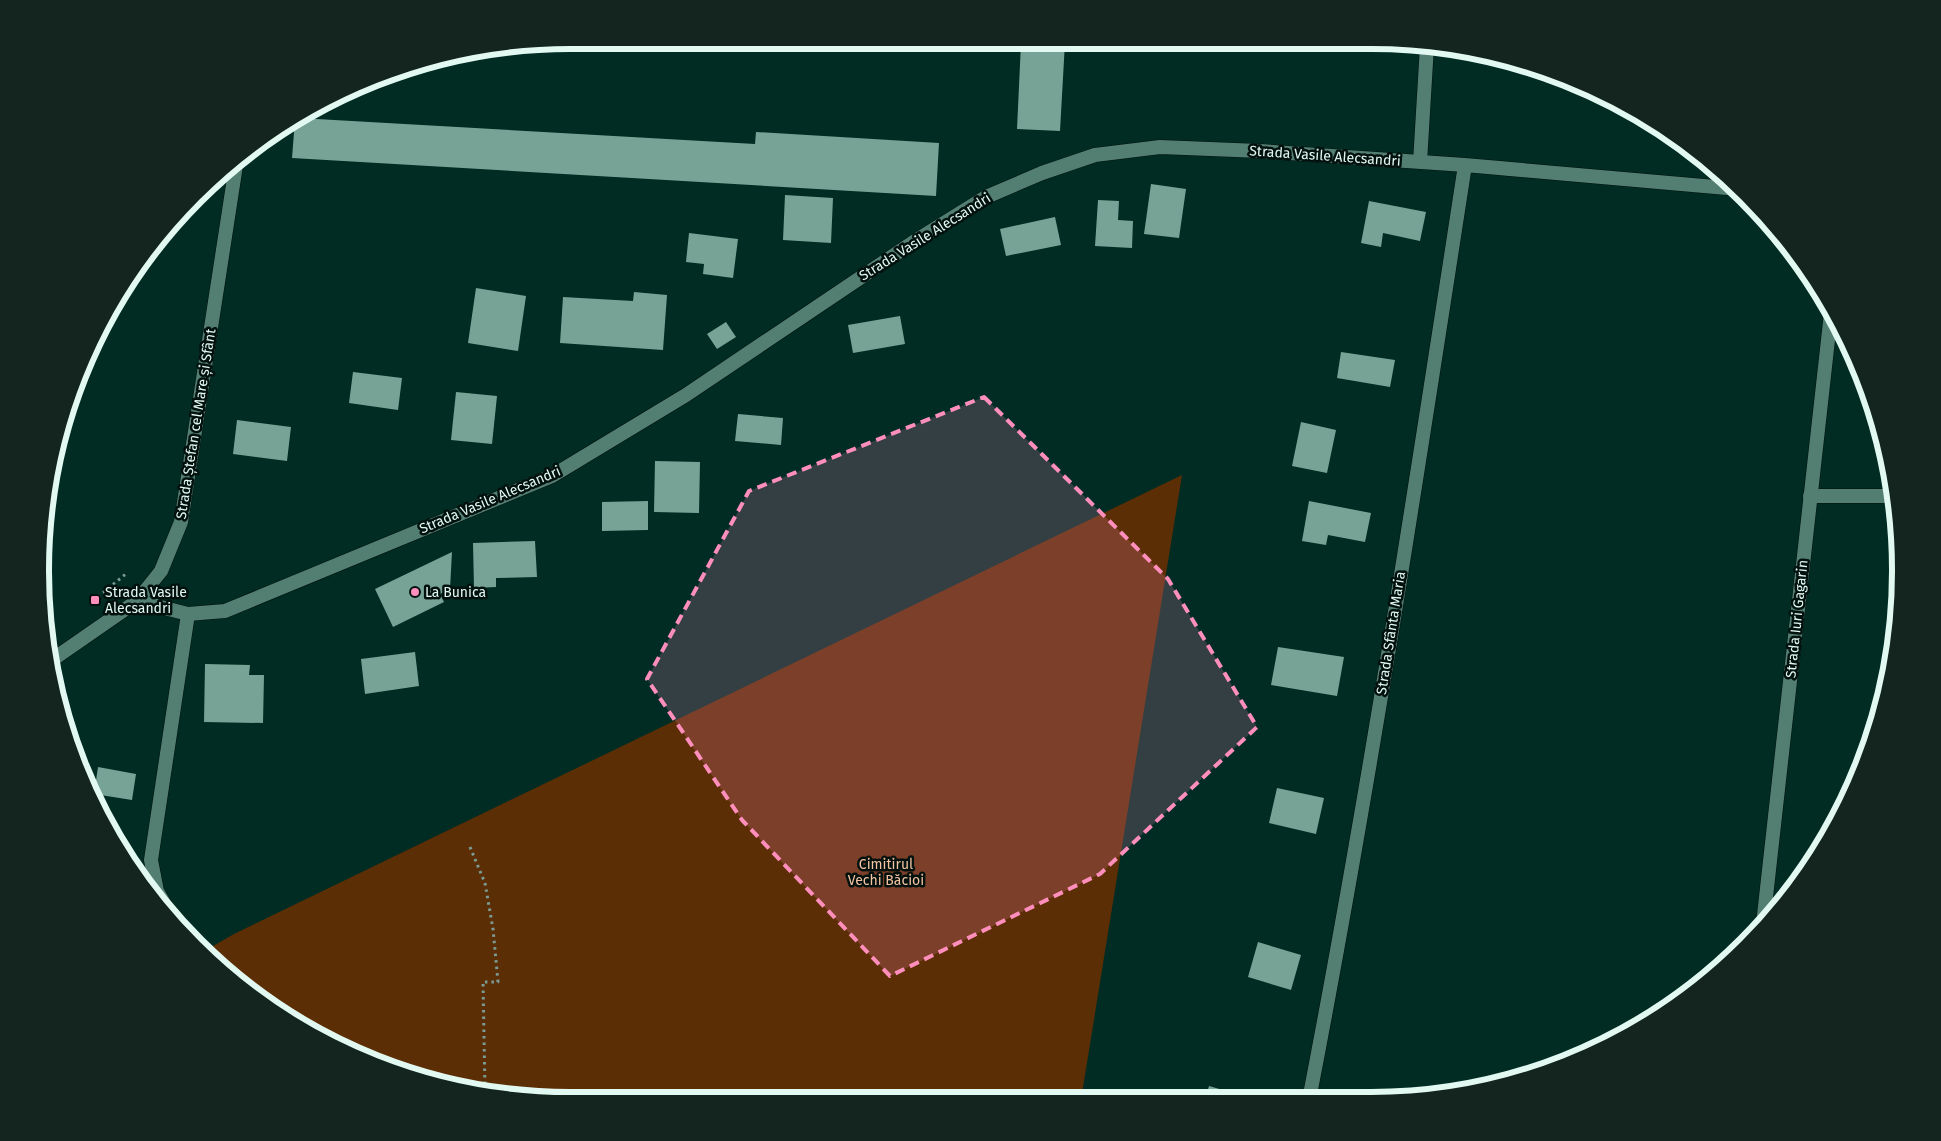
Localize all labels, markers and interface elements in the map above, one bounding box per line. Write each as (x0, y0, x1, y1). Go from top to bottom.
street label: Strada Vasile Alecsandri (1249, 142, 1401, 170)
street label: Strada Vasile Alecsandri (856, 190, 994, 284)
street label: Strada Ștefan cel Mare și Sfânt (173, 327, 221, 521)
street label: Strada Vasile Alecsandri (417, 463, 563, 537)
street label: Strada Iuri Gagarin (1782, 559, 1812, 679)
street label: Strada Sfânta Maria (1373, 570, 1409, 696)
place label: Strada Vasile Alecsandri (105, 584, 187, 617)
place label: La Bunica (425, 584, 486, 601)
marker: La Bunica (409, 586, 421, 598)
marker: Strada Vasile Alecsandri (89, 594, 101, 606)
park label: Cimitirul Vechi Băcioi (848, 856, 924, 889)

